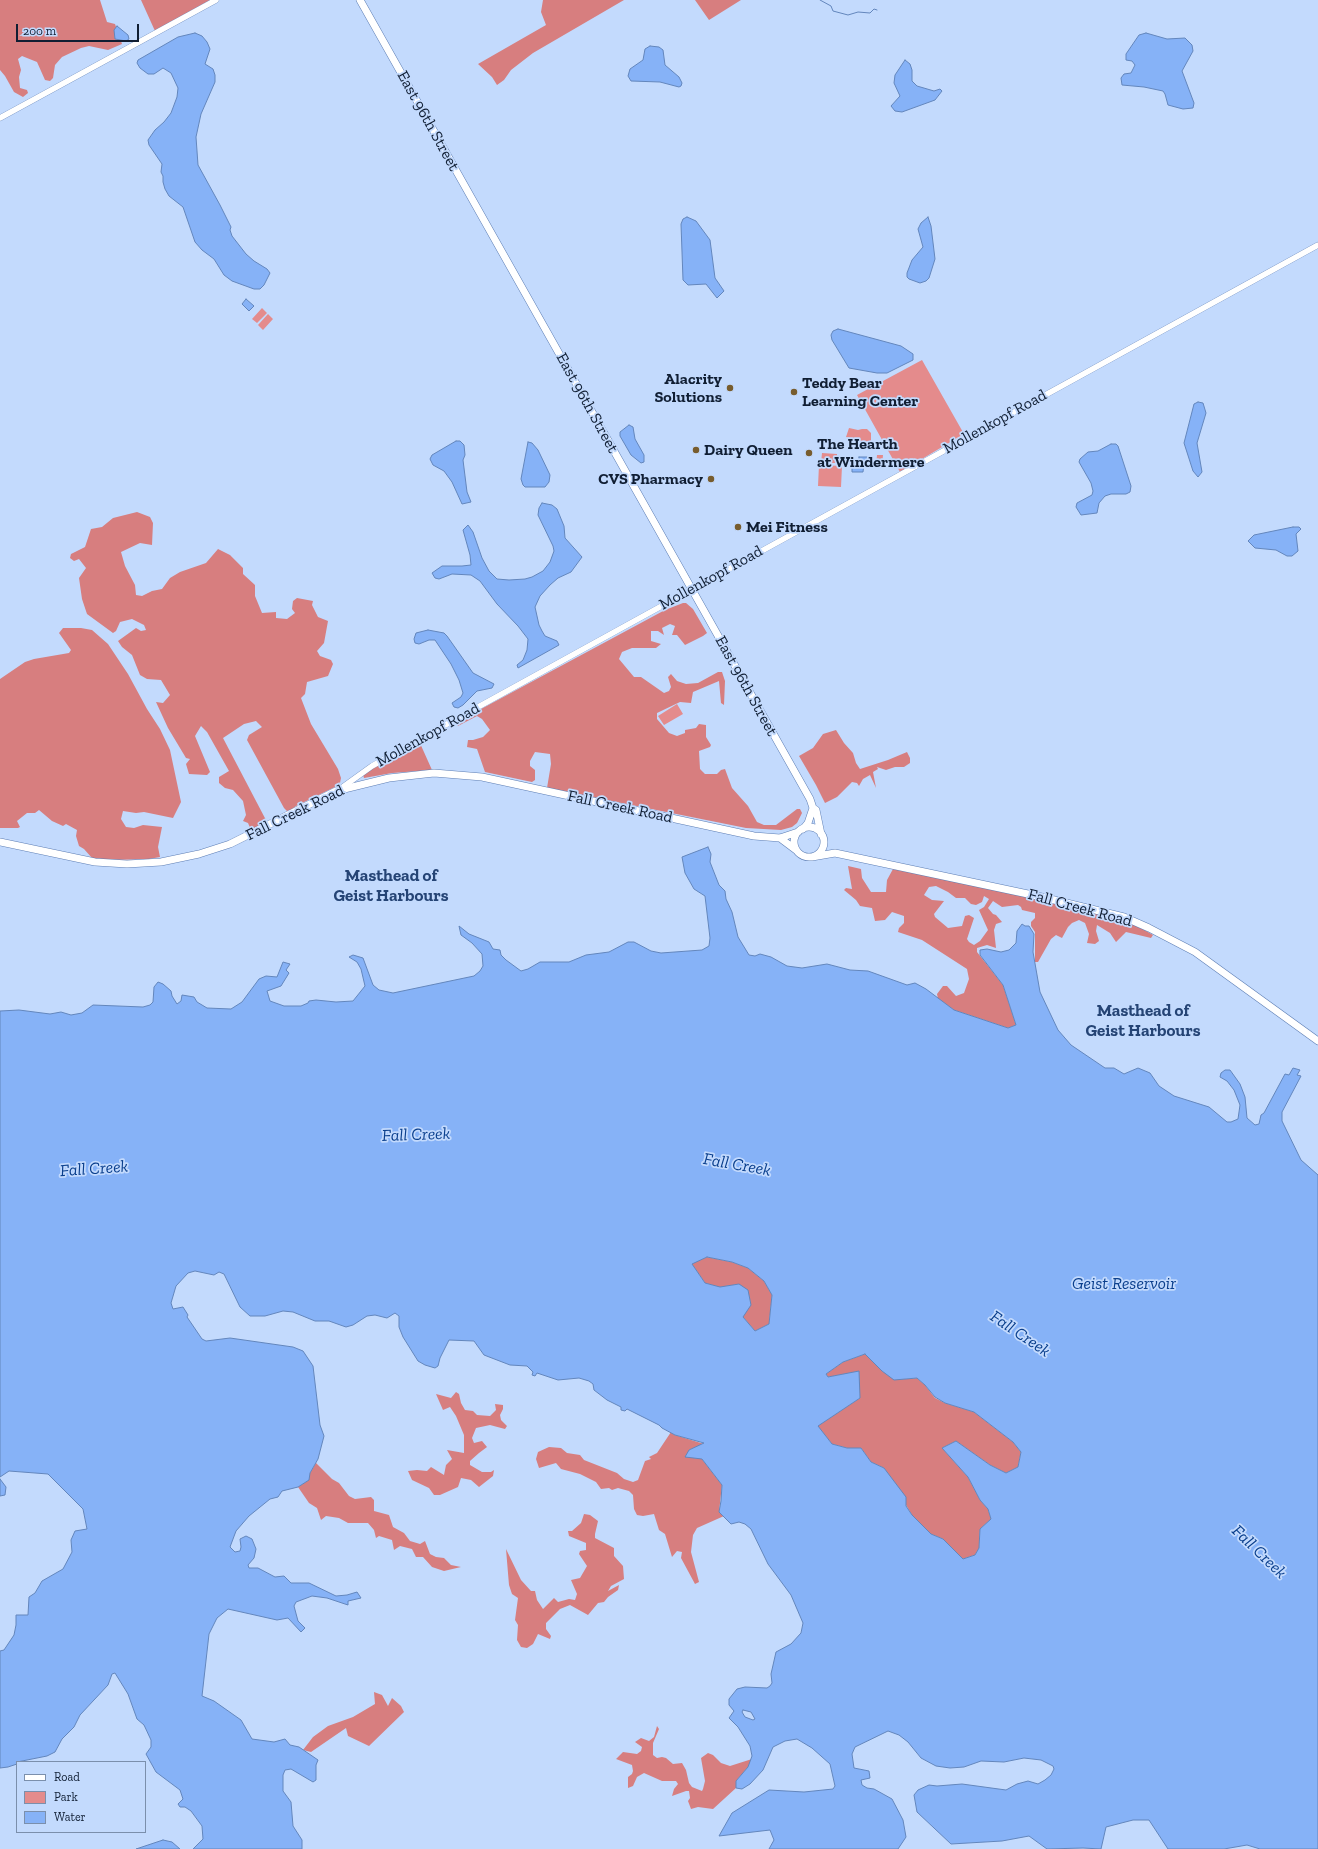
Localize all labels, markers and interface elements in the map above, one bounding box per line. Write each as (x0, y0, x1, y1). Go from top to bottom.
scale bar (18, 16, 141, 42)
text: 200 m (23, 24, 56, 38)
street label: East 96th Street (393, 68, 463, 174)
street label: East 96th Street (552, 350, 622, 456)
place label: Alacrity Solutions (654, 369, 722, 407)
place label: Teddy Bear Learning Center (802, 373, 918, 411)
marker: Alacrity Solutions (725, 383, 735, 393)
street label: Mollenkopf Road (940, 386, 1050, 458)
marker: Teddy Bear Learning Center (789, 387, 799, 397)
place label: The Hearth at Windermere (817, 434, 925, 472)
place label: Dairy Queen (704, 440, 792, 460)
marker: Dairy Queen (691, 445, 701, 455)
marker: The Hearth at Windermere (804, 448, 814, 458)
place label: CVS Pharmacy (598, 469, 703, 489)
marker: CVS Pharmacy (706, 474, 716, 484)
place label: Mei Fitness (746, 517, 828, 537)
marker: Mei Fitness (733, 522, 743, 532)
street label: Mollenkopf Road (656, 542, 766, 614)
street label: East 96th Street (711, 633, 781, 739)
street label: Mollenkopf Road (373, 699, 483, 771)
street label: Fall Creek Road (243, 781, 347, 845)
street label: Fall Creek Road (566, 786, 674, 828)
district label: Masthead of Geist Harbours (333, 866, 449, 906)
street label: Fall Creek Road (1026, 885, 1134, 931)
district label: Masthead of Geist Harbours (1085, 1001, 1201, 1041)
water label: Fall Creek (382, 1124, 450, 1146)
water label: Fall Creek (702, 1149, 772, 1181)
water label: Fall Creek (59, 1156, 129, 1182)
water label: Geist Reservoir (1072, 1274, 1176, 1294)
water label: Fall Creek (986, 1306, 1054, 1362)
water label: Fall Creek (1227, 1521, 1291, 1583)
legend (16, 1761, 146, 1833)
text: Road (54, 1770, 80, 1784)
text: Park (54, 1790, 78, 1804)
text: Water (54, 1810, 86, 1824)

